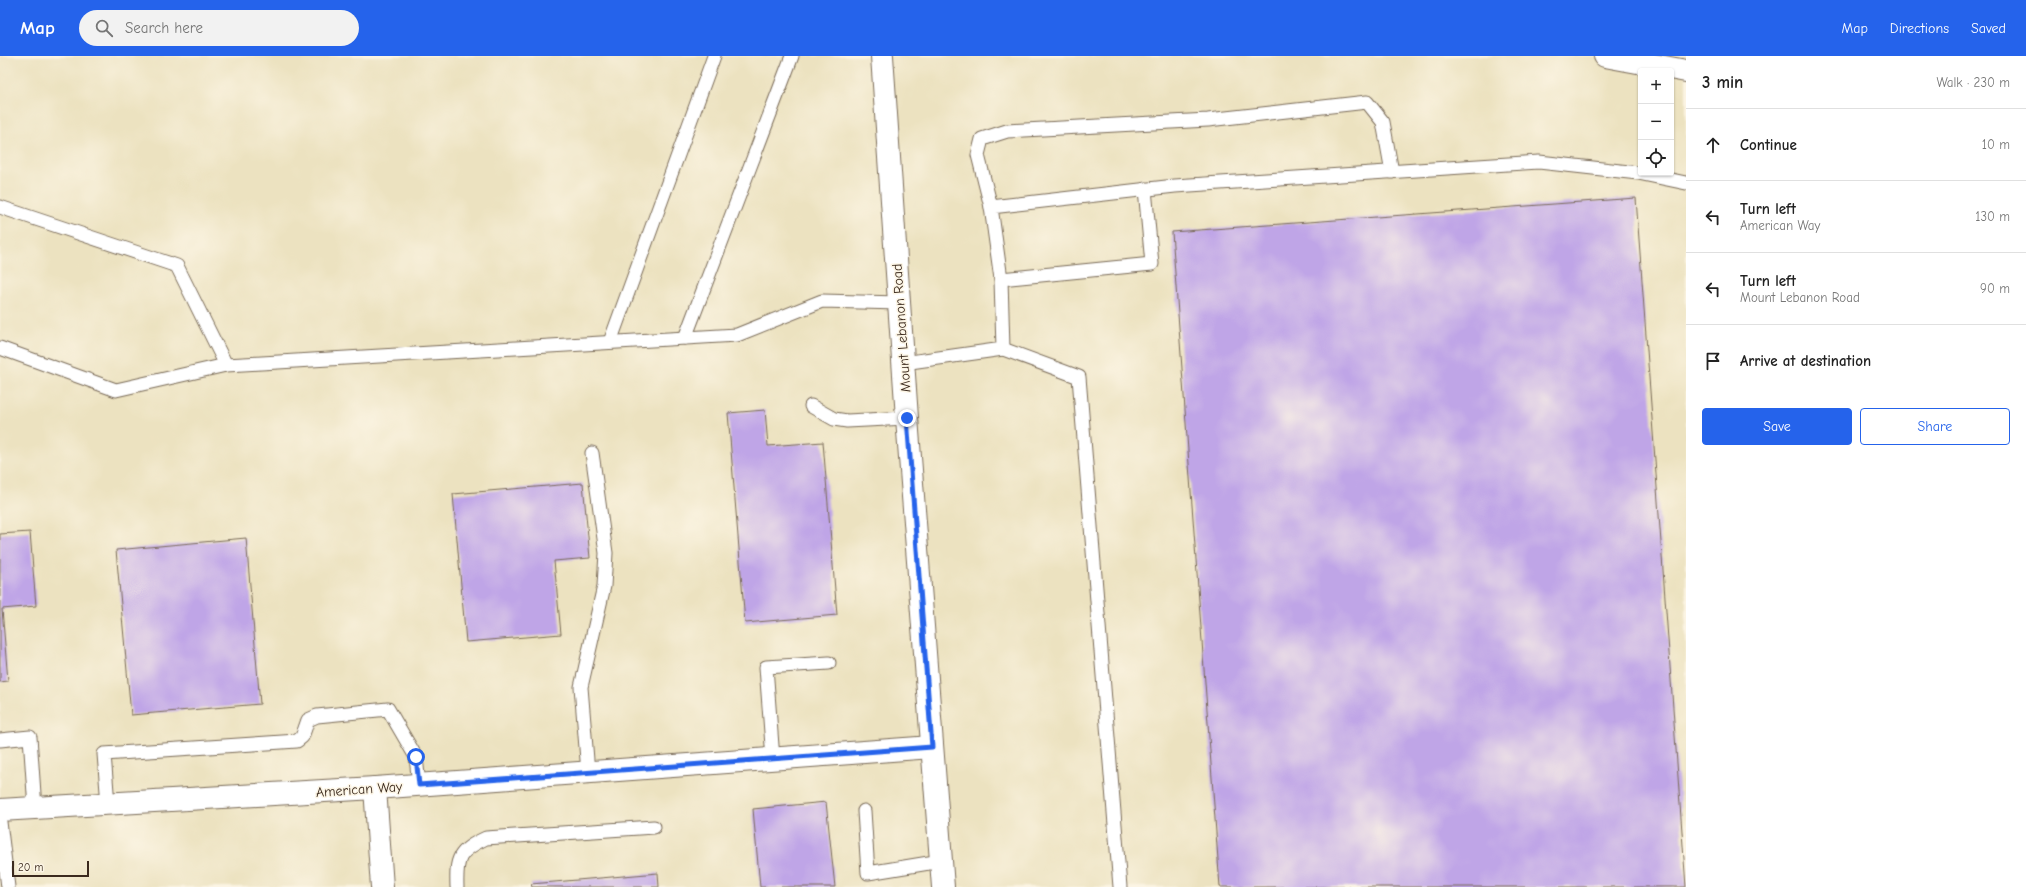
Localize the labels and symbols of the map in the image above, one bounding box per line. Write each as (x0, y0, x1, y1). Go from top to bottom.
street label: Mount Lebanon Road (889, 263, 914, 393)
route end (898, 409, 916, 427)
route start (407, 748, 425, 766)
street label: American Way (315, 778, 404, 801)
scale bar (12, 859, 89, 878)

